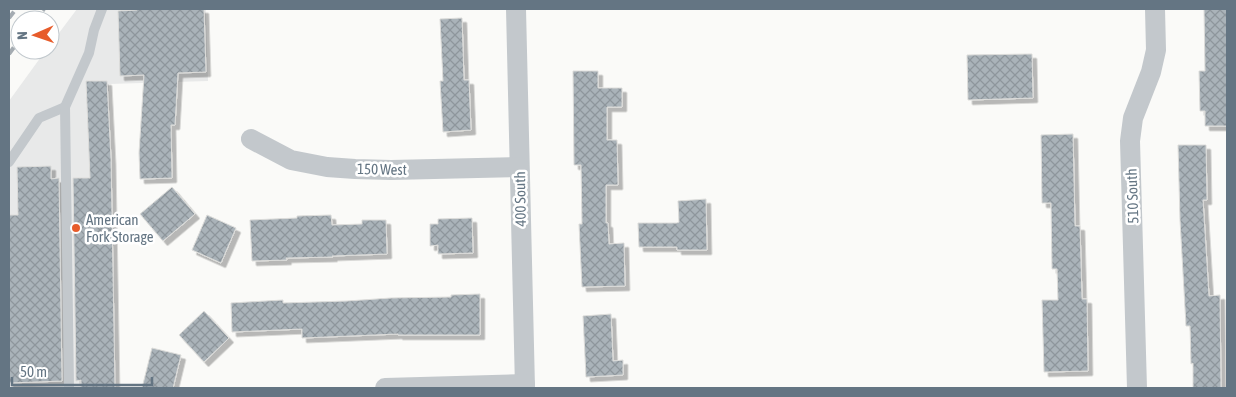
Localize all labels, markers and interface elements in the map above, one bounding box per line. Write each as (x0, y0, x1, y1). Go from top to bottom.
north arrow (10, 10, 60, 60)
text: N (14, 31, 30, 40)
street label: 150 West (357, 160, 407, 178)
street label: 510 South (1123, 168, 1141, 224)
street label: 400 South (511, 171, 529, 227)
place label: American Fork Storage (86, 211, 154, 245)
marker: American Fork Storage (70, 222, 82, 234)
scale bar (12, 354, 152, 386)
text: 50 m (20, 363, 47, 380)

